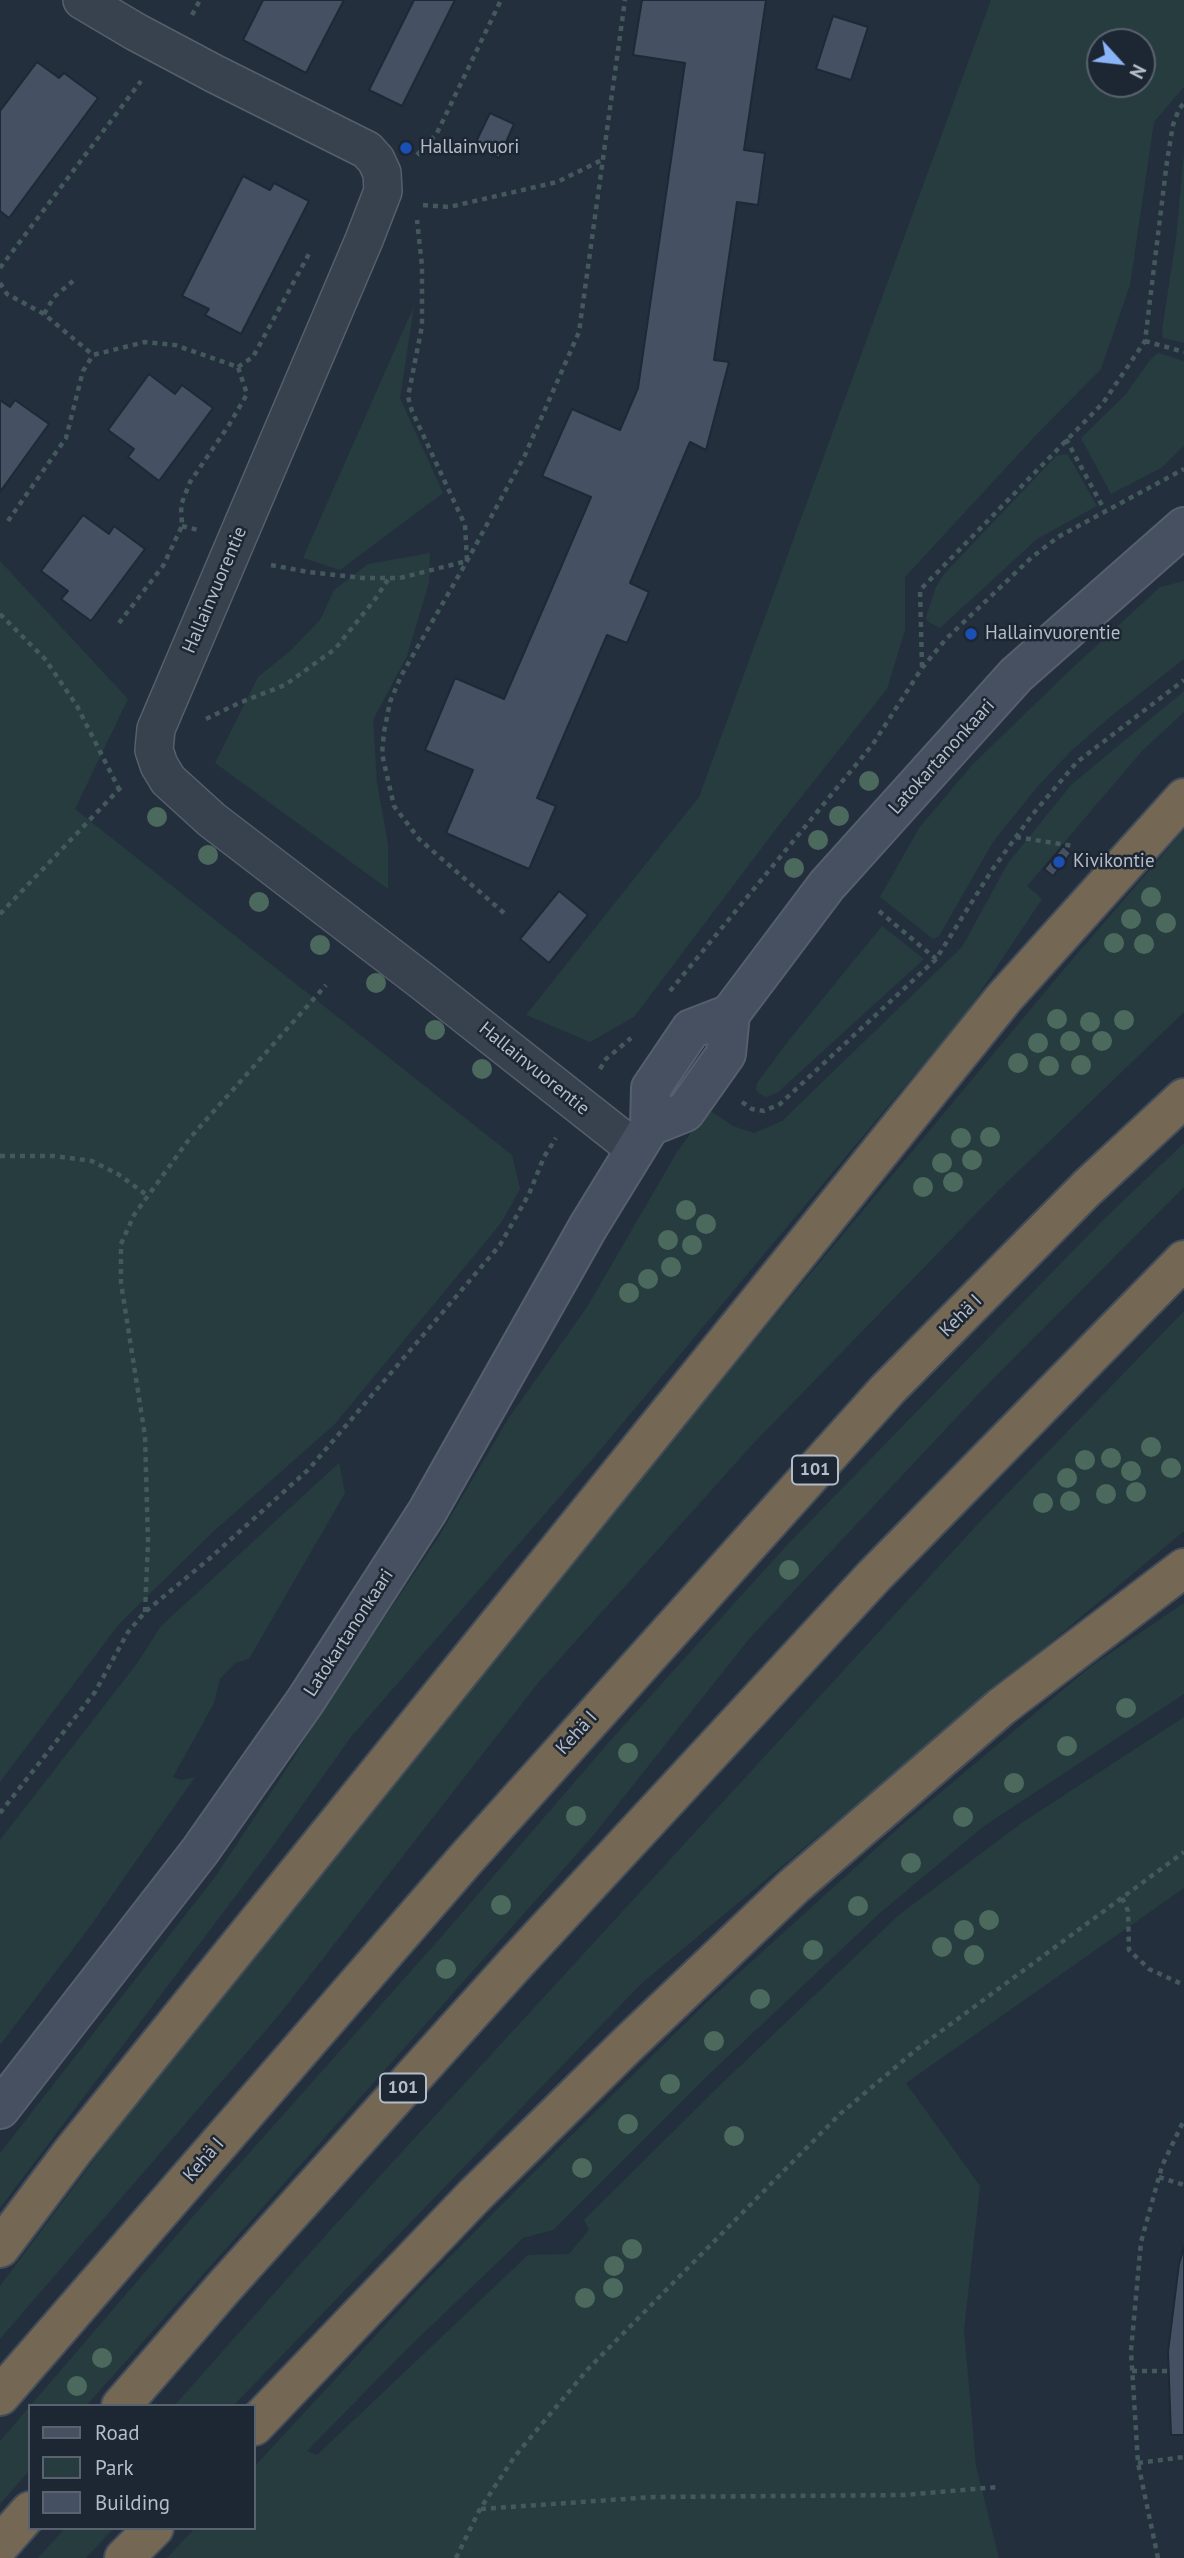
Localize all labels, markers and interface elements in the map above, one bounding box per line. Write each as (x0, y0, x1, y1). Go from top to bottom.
north arrow (1086, 28, 1156, 98)
text: N (1124, 61, 1151, 83)
place label: Hallainvuori (420, 137, 519, 159)
marker: Hallainvuori (398, 140, 414, 156)
street label: Hallainvuorentie (178, 523, 252, 657)
place label: Hallainvuorentie (985, 623, 1120, 645)
marker: Hallainvuorentie (963, 626, 979, 642)
street label: Latokartanonkaari (884, 695, 1000, 819)
place label: Kivikontie (1073, 851, 1155, 873)
marker: Kivikontie (1051, 854, 1067, 870)
street label: Hallainvuorentie (474, 1018, 594, 1120)
street label: Kehä I (935, 1290, 987, 1342)
road number: 101 (792, 1456, 838, 1484)
street label: Latokartanonkaari (299, 1565, 399, 1701)
street label: Kehä I (552, 1707, 602, 1759)
road number: 101 (380, 2074, 426, 2102)
street label: Kehä I (179, 2133, 229, 2187)
legend (28, 2404, 256, 2530)
text: Road (95, 2419, 139, 2446)
text: Park (95, 2454, 134, 2481)
text: Building (95, 2489, 170, 2516)

